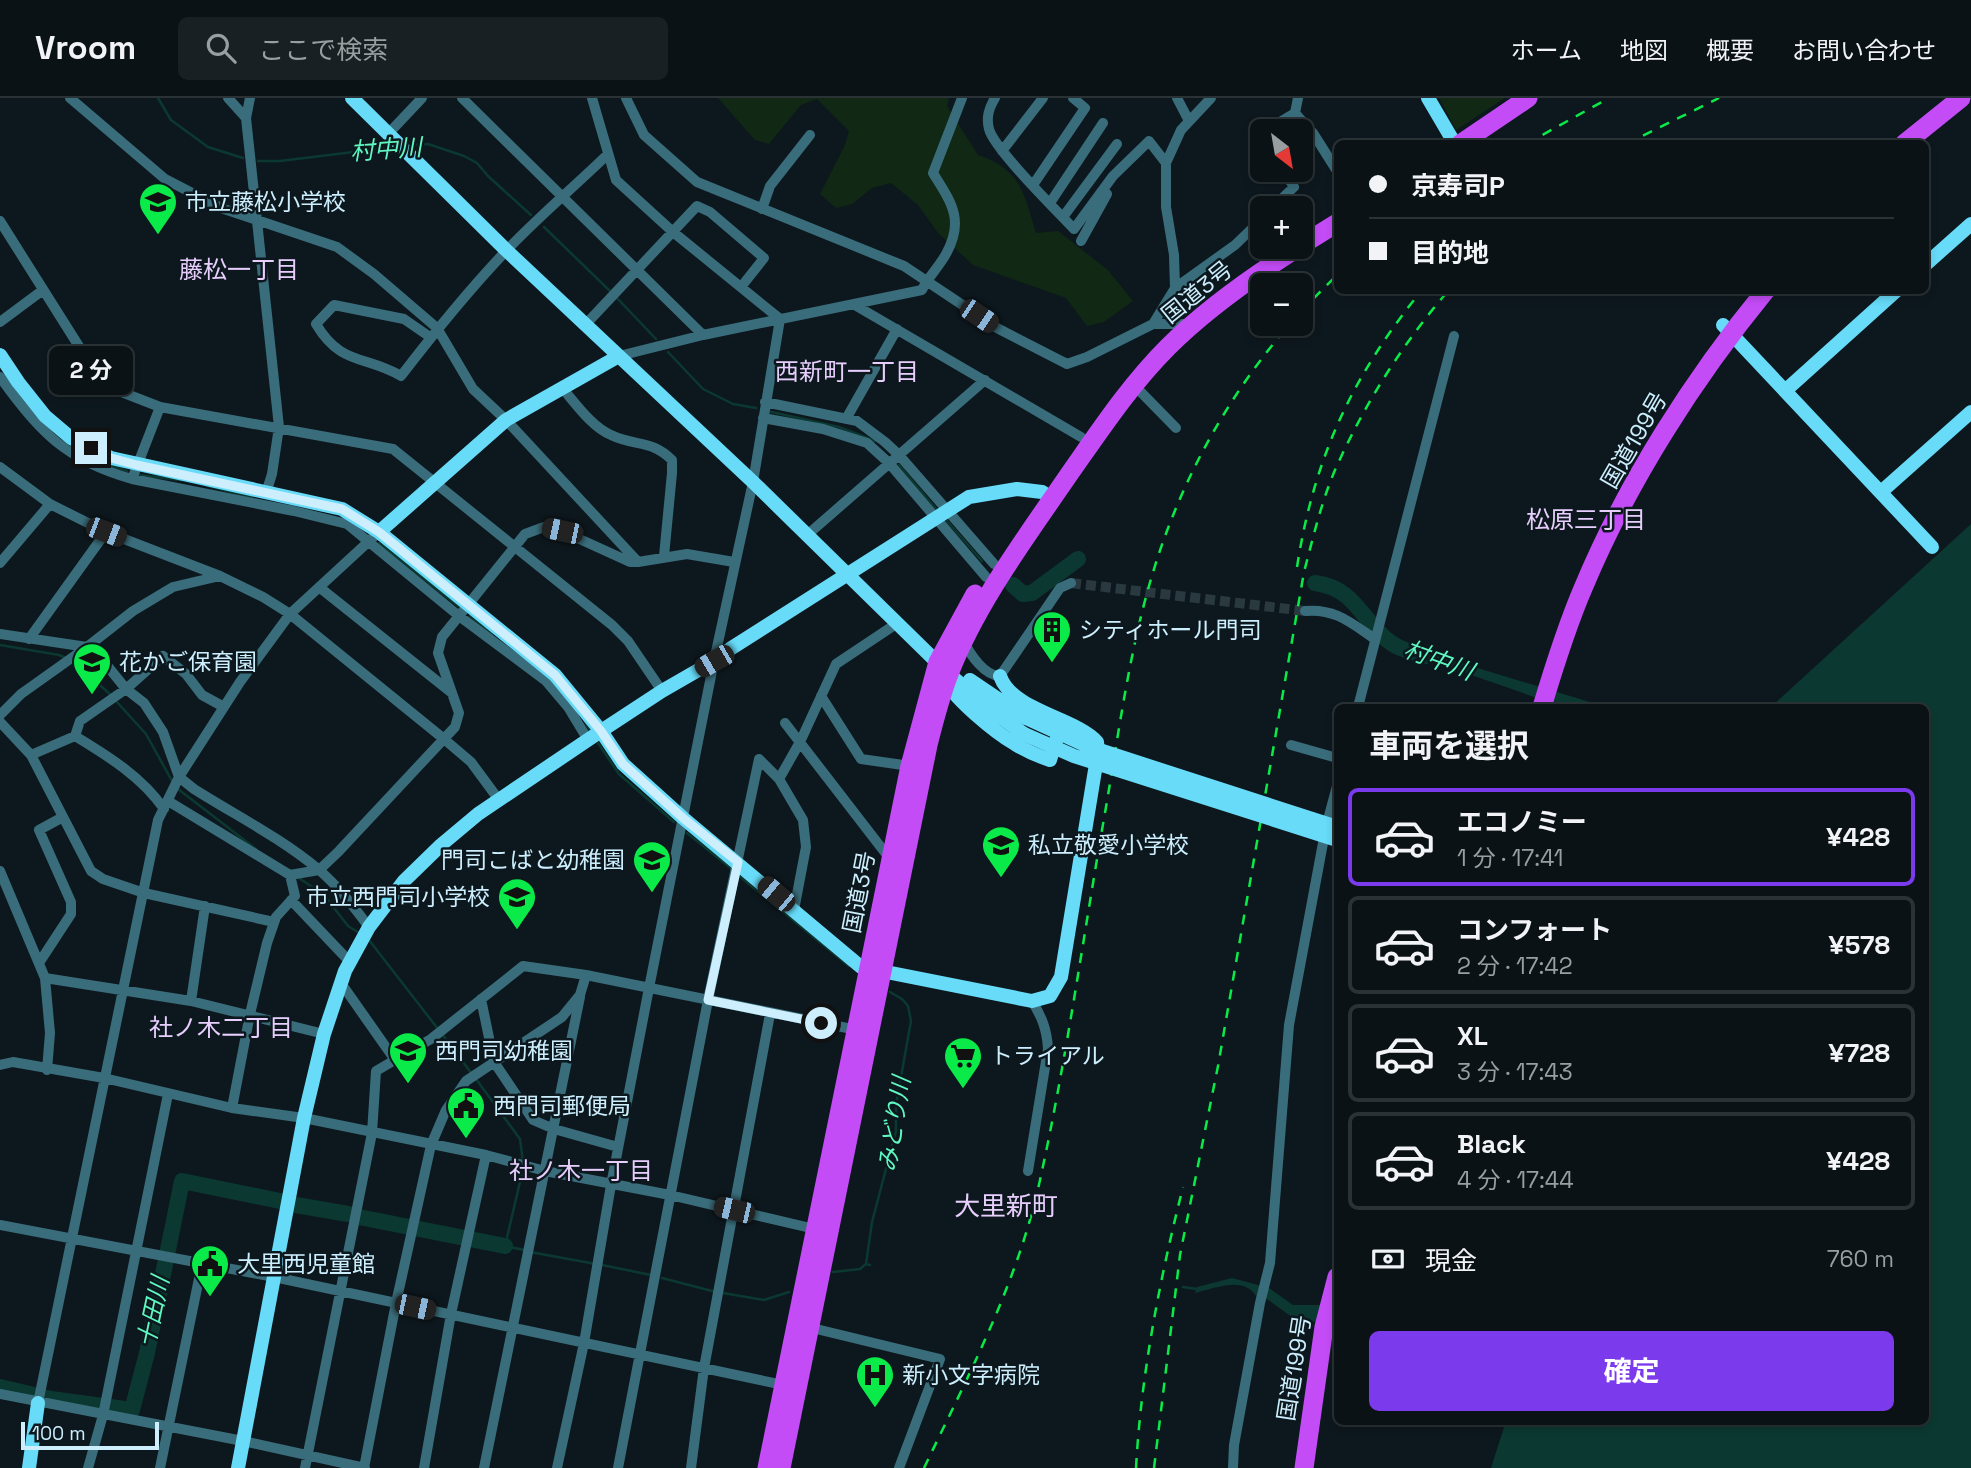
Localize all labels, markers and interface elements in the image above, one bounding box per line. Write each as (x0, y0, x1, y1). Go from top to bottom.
search box (178, 17, 668, 80)
text: Vroom (35, 27, 136, 69)
icon: search (202, 29, 240, 67)
text: ここで検索 (258, 33, 388, 67)
text: ホーム (1511, 35, 1582, 66)
text: 地図 (1620, 35, 1668, 66)
text: 概要 (1706, 35, 1754, 66)
text: お問い合わせ (1792, 35, 1936, 66)
north arrow (1250, 119, 1312, 182)
map controls (1250, 119, 1313, 336)
water label: 村中川 (349, 131, 426, 167)
text: 京寿司P (1411, 169, 1505, 203)
school or university icon: 市立藤松小学校 (137, 181, 179, 236)
place label: 市立藤松小学校 (185, 187, 346, 217)
button: + (1250, 196, 1313, 259)
text: 目的地 (1411, 236, 1489, 270)
district label: 藤松一丁目 (179, 254, 299, 285)
street label: 国道3号 (1155, 254, 1239, 330)
button: − (1250, 273, 1313, 336)
car (956, 296, 1003, 336)
callout: 2 分 (49, 346, 133, 396)
text: 2 分 (70, 355, 112, 385)
district label: 西新町一丁目 (775, 356, 919, 387)
street label: 国道199号 (1594, 386, 1674, 494)
route end (75, 432, 107, 464)
district label: 松原三丁目 (1526, 504, 1646, 535)
car (83, 515, 130, 549)
car (540, 516, 585, 546)
building icon: シティホール門司 (1031, 609, 1073, 664)
place label: シティホール門司 (1079, 615, 1262, 645)
water label: 村中川 (1400, 633, 1481, 688)
school or university icon: 花かご保育園 (71, 641, 113, 696)
car (691, 641, 738, 681)
place label: 花かご保育園 (119, 647, 257, 677)
text: 車両を選択 (1369, 726, 1529, 766)
text: エコノミー (1457, 805, 1587, 839)
icon: car (1373, 806, 1436, 869)
text: ¥428 (1826, 820, 1890, 854)
school or university icon: 私立敬愛小学校 (980, 824, 1022, 879)
place label: 私立敬愛小学校 (1028, 830, 1189, 860)
school or university icon: 門司こばと幼稚園 (631, 839, 673, 894)
text: 1 分 · 17:41 (1457, 843, 1563, 873)
place label: 門司こばと幼稚園 (441, 845, 625, 875)
street label: 国道3号 (836, 848, 882, 936)
car (754, 872, 799, 916)
school or university icon: 市立西門司小学校 (496, 876, 538, 931)
place label: 市立西門司小学校 (306, 882, 490, 912)
text: コンフォート (1457, 913, 1612, 947)
icon: car (1373, 914, 1436, 977)
text: ¥578 (1829, 928, 1890, 962)
text: 2 分 · 17:42 (1457, 951, 1573, 981)
route start (805, 1007, 837, 1039)
district label: 社ノ木二丁目 (149, 1012, 293, 1043)
text: XL (1457, 1019, 1488, 1053)
icon: car (1373, 1022, 1436, 1085)
school or university icon: 西門司幼稚園 (387, 1030, 429, 1085)
supermarket icon: トライアル (942, 1035, 984, 1090)
place label: 西門司幼稚園 (435, 1036, 573, 1066)
text: ¥728 (1829, 1036, 1890, 1070)
place label: トライアル (990, 1041, 1105, 1071)
text: 3 分 · 17:43 (1457, 1057, 1573, 1087)
water label: みどり川 (871, 1071, 917, 1174)
public building icon: 西門司郵便局 (445, 1085, 487, 1140)
place label: 西門司郵便局 (493, 1091, 631, 1121)
text: Black (1457, 1127, 1526, 1161)
icon: car (1373, 1130, 1436, 1193)
text: ¥428 (1826, 1144, 1890, 1178)
district label: 社ノ木一丁目 (509, 1155, 653, 1186)
text: 4 分 · 17:44 (1457, 1165, 1574, 1195)
district label: 大里新町 (954, 1189, 1058, 1223)
car (712, 1195, 757, 1225)
icon: cash (1369, 1240, 1407, 1278)
public building icon: 大里西児童館 (189, 1243, 231, 1298)
text: 現金 (1425, 1244, 1477, 1278)
text: 760 m (1827, 1244, 1894, 1274)
place label: 大里西児童館 (237, 1249, 375, 1279)
water label: 十田川 (130, 1271, 176, 1350)
car (393, 1292, 438, 1322)
street label: 国道199号 (1271, 1313, 1317, 1423)
button: 確定 (1369, 1331, 1894, 1411)
hospital icon: 新小文字病院 (854, 1354, 896, 1409)
place label: 新小文字病院 (902, 1360, 1040, 1390)
scale bar (21, 1419, 159, 1451)
text: 100 m (32, 1421, 86, 1446)

